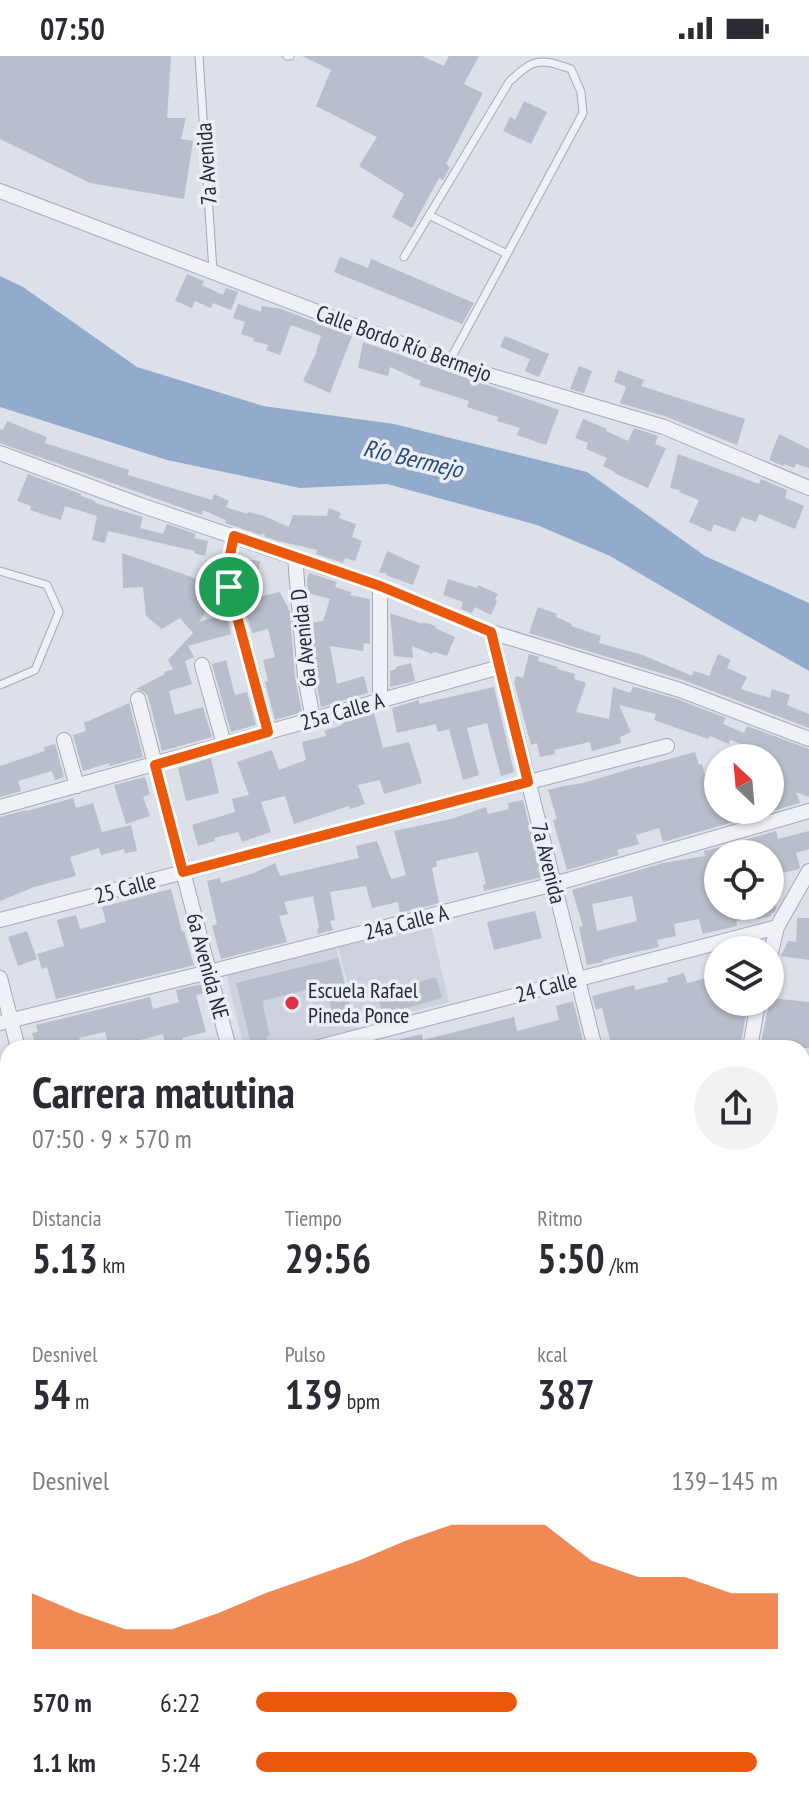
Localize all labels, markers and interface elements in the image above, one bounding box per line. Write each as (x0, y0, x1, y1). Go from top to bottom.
text: 07:50 (40, 9, 105, 48)
street label: 7a Avenida (189, 122, 223, 206)
street label: Calle Bordo Río Bermejo (312, 298, 496, 388)
water label: Río Bermejo (360, 432, 467, 485)
pin (195, 553, 263, 621)
icon: arrive (207, 565, 251, 609)
street label: 6a Avenida D (284, 587, 322, 689)
street label: 25a Calle A (297, 686, 388, 736)
north arrow (704, 744, 784, 824)
map controls (704, 744, 784, 1016)
street label: 7a Avenida (525, 820, 573, 906)
button: locate (704, 840, 784, 920)
street label: 25 Calle (91, 866, 159, 910)
street label: 24a Calle A (361, 898, 452, 946)
street label: 6a Avenida NE (180, 910, 236, 1022)
button: layers (704, 936, 784, 1016)
street label: 24 Calle (512, 965, 580, 1009)
place label: Escuela Rafael Pineda Ponce (308, 976, 419, 1029)
marker: Escuela Rafael Pineda Ponce (283, 994, 301, 1012)
text: Carrera matutina (32, 1063, 295, 1120)
button: share (694, 1066, 778, 1150)
text: 07:50 · 9 × 570 m (32, 1122, 192, 1155)
text: Distancia (32, 1204, 102, 1232)
text: Tiempo (285, 1204, 342, 1232)
text: Ritmo (537, 1204, 583, 1232)
text: 5.13 (32, 1232, 98, 1284)
text: 29:56 (285, 1232, 371, 1284)
text: 5:50 (537, 1232, 605, 1284)
text: km (98, 1251, 125, 1279)
text: /km (605, 1251, 639, 1279)
text: Desnivel (32, 1340, 97, 1368)
text: Pulso (285, 1340, 326, 1368)
text: kcal (537, 1340, 567, 1368)
text: 54 (32, 1368, 70, 1420)
text: 139 (285, 1368, 342, 1420)
text: 387 (537, 1368, 595, 1420)
text: m (70, 1387, 89, 1415)
text: bpm (342, 1387, 380, 1415)
text: Desnivel (32, 1464, 109, 1497)
text: 139–145 m (672, 1464, 778, 1497)
text: 570 m (32, 1686, 92, 1719)
text: 6:22 (160, 1686, 200, 1719)
text: 1.1 km (32, 1746, 96, 1779)
text: 5:24 (160, 1746, 200, 1779)

